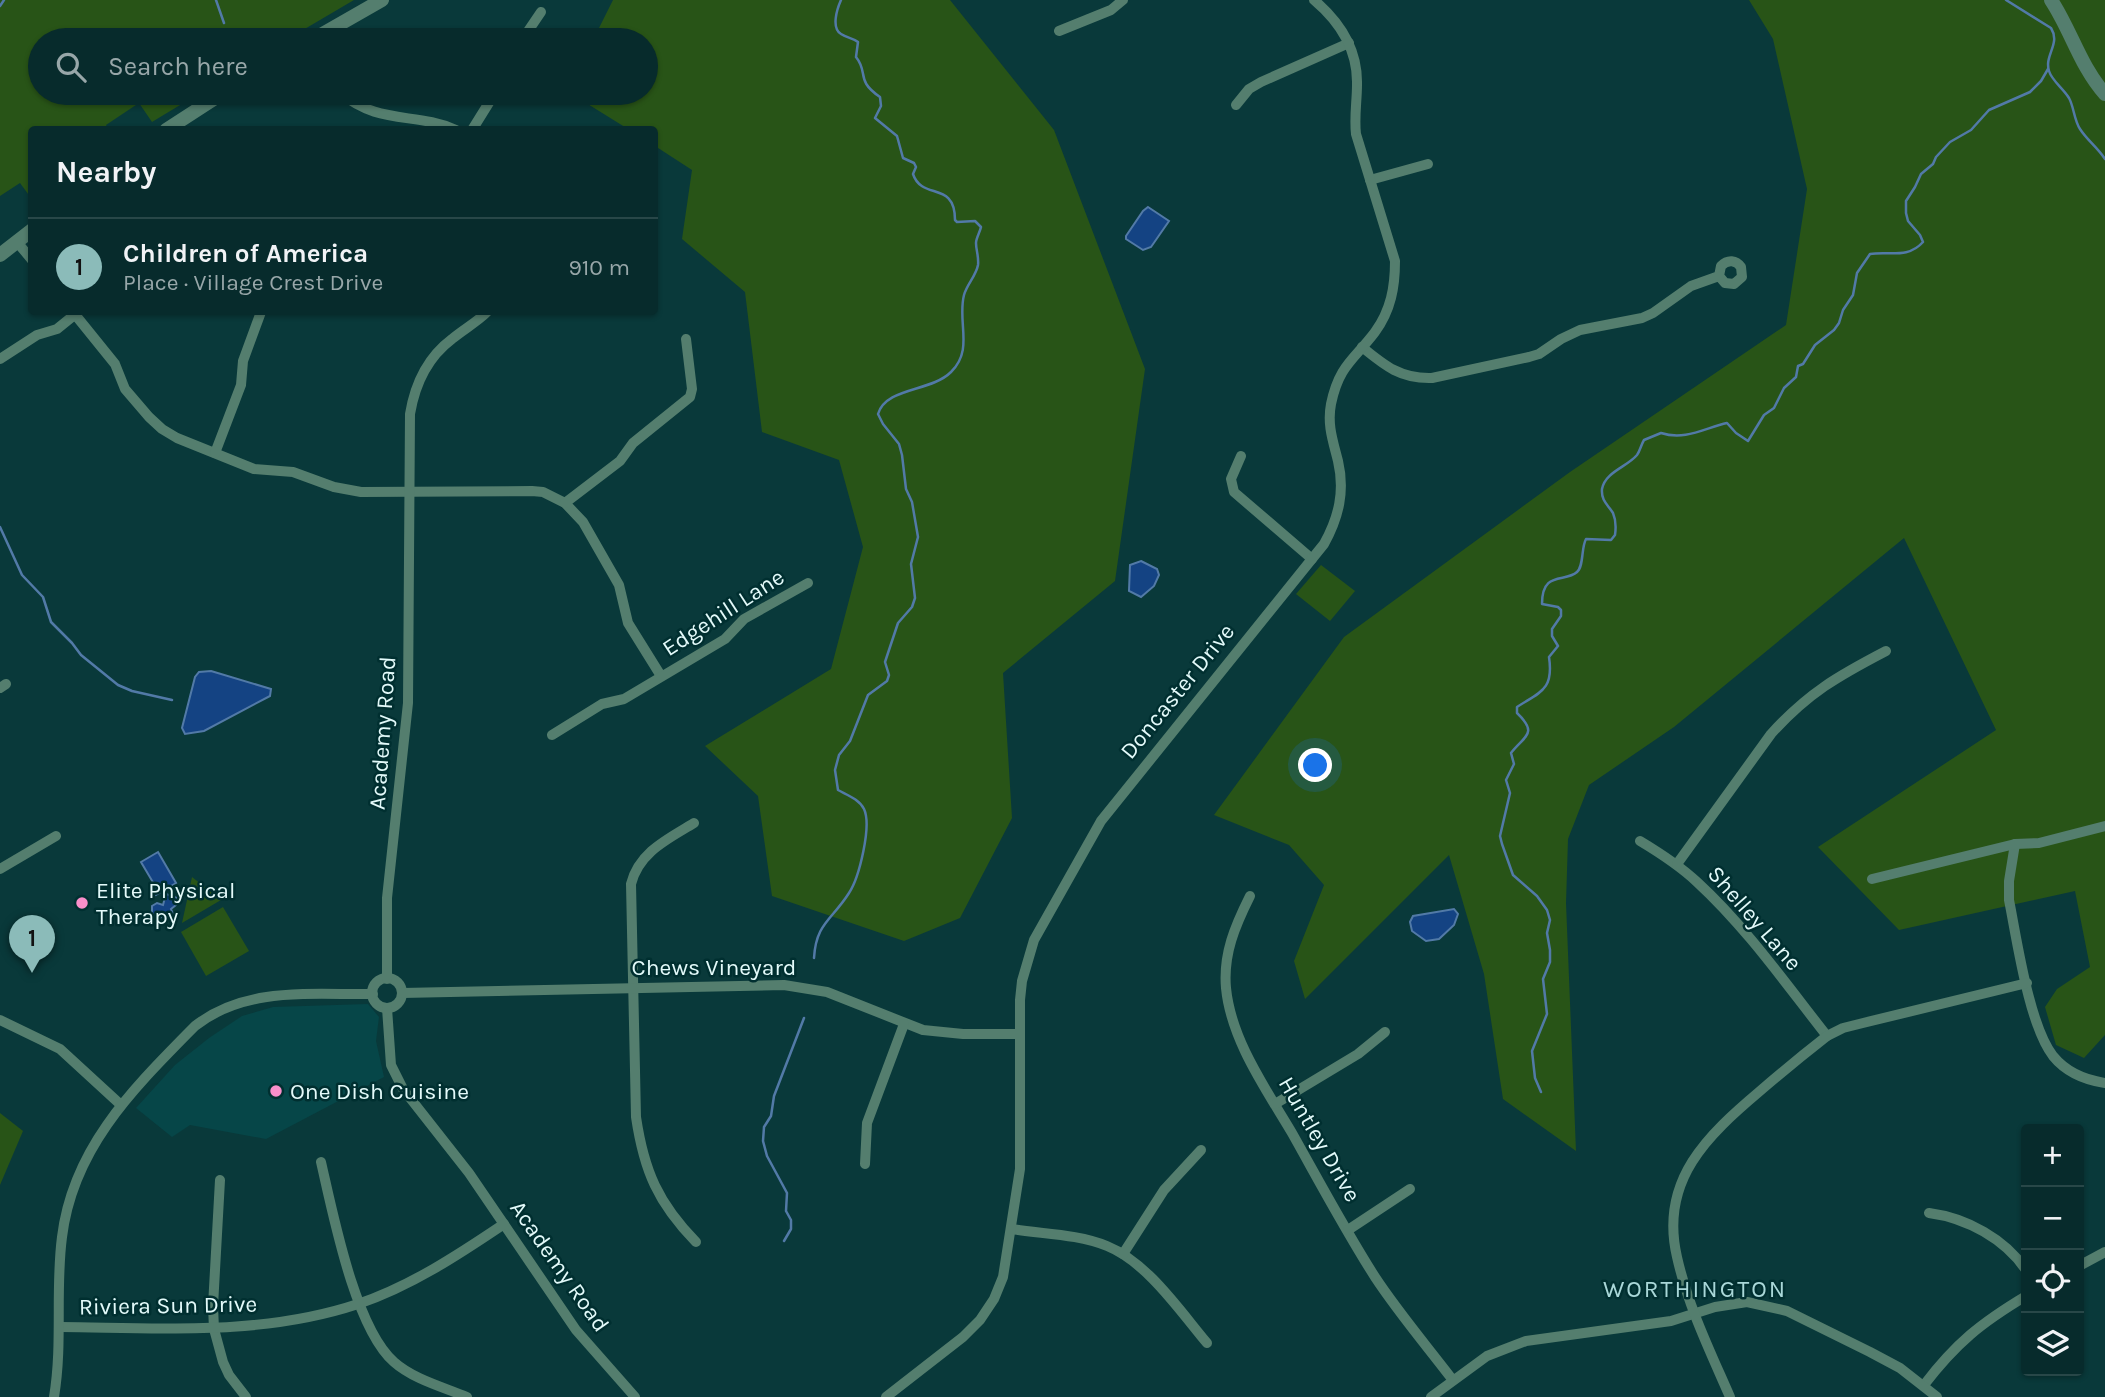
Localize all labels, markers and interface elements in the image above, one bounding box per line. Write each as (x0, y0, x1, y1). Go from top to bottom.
search box (28, 28, 658, 105)
icon: search (52, 48, 90, 86)
text: Search here (108, 51, 248, 82)
text: Nearby (56, 154, 156, 190)
text: Children of America (123, 238, 368, 269)
text: 1 (75, 254, 83, 281)
text: 910 m (568, 254, 630, 281)
text: Place · Village Crest Drive (123, 269, 383, 296)
street label: Edgehill Lane (657, 563, 789, 662)
street label: Doncaster Drive (1115, 618, 1240, 764)
street label: Academy Road (364, 655, 401, 811)
your location (1298, 748, 1332, 782)
street label: Shelley Lane (1702, 861, 1807, 976)
place label: Elite Physical Therapy (96, 877, 235, 930)
marker: Elite Physical Therapy (74, 895, 90, 911)
pin: 1 (9, 915, 55, 973)
street label: Chews Vineyard (632, 954, 796, 981)
street label: Huntley Drive (1273, 1072, 1366, 1207)
place label: One Dish Cuisine (290, 1078, 469, 1105)
marker: One Dish Cuisine (268, 1083, 284, 1099)
map controls (2021, 1124, 2084, 1376)
button: + (2021, 1124, 2084, 1187)
button: − (2021, 1187, 2084, 1250)
street label: Academy Road (504, 1196, 615, 1337)
button: locate (2021, 1250, 2084, 1313)
district label: WORTHINGTON (1603, 1275, 1787, 1303)
street label: Riviera Sun Drive (79, 1290, 257, 1321)
button: layers (2021, 1313, 2084, 1376)

